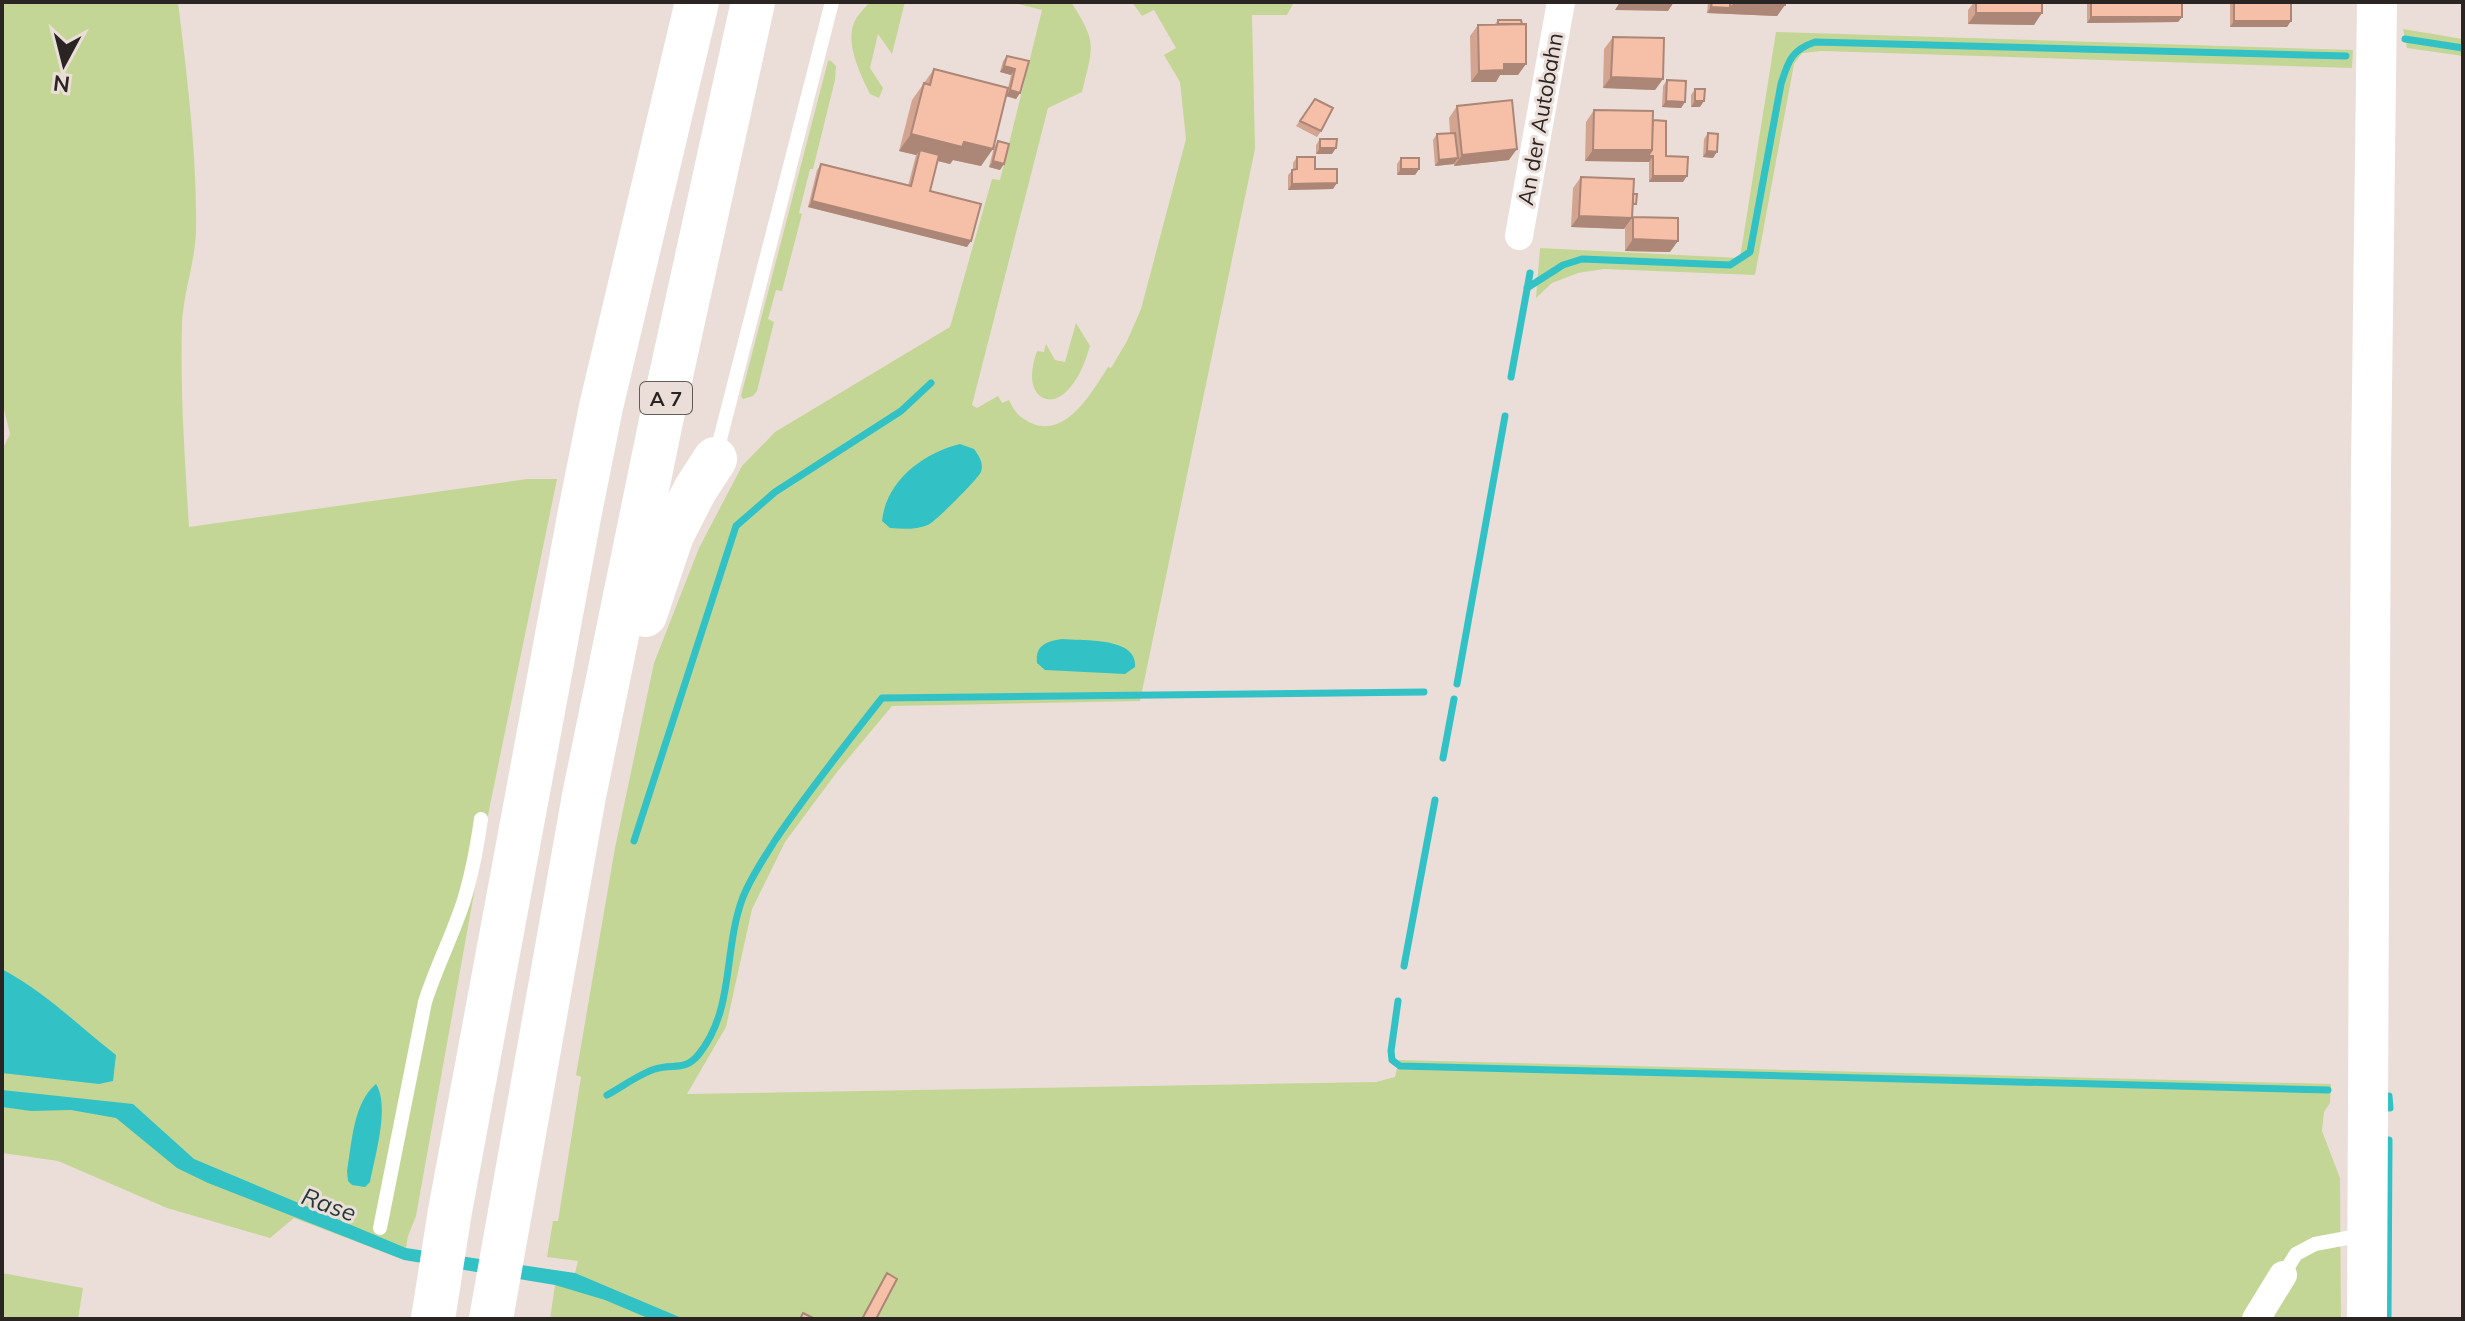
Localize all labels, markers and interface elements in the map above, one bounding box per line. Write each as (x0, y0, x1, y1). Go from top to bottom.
north arrow (24, 24, 104, 104)
street label: An der Autobahn (1511, 30, 1569, 208)
text: N (52, 69, 72, 99)
road number: A 7 (640, 382, 692, 414)
water label: Rase (298, 1180, 360, 1228)

